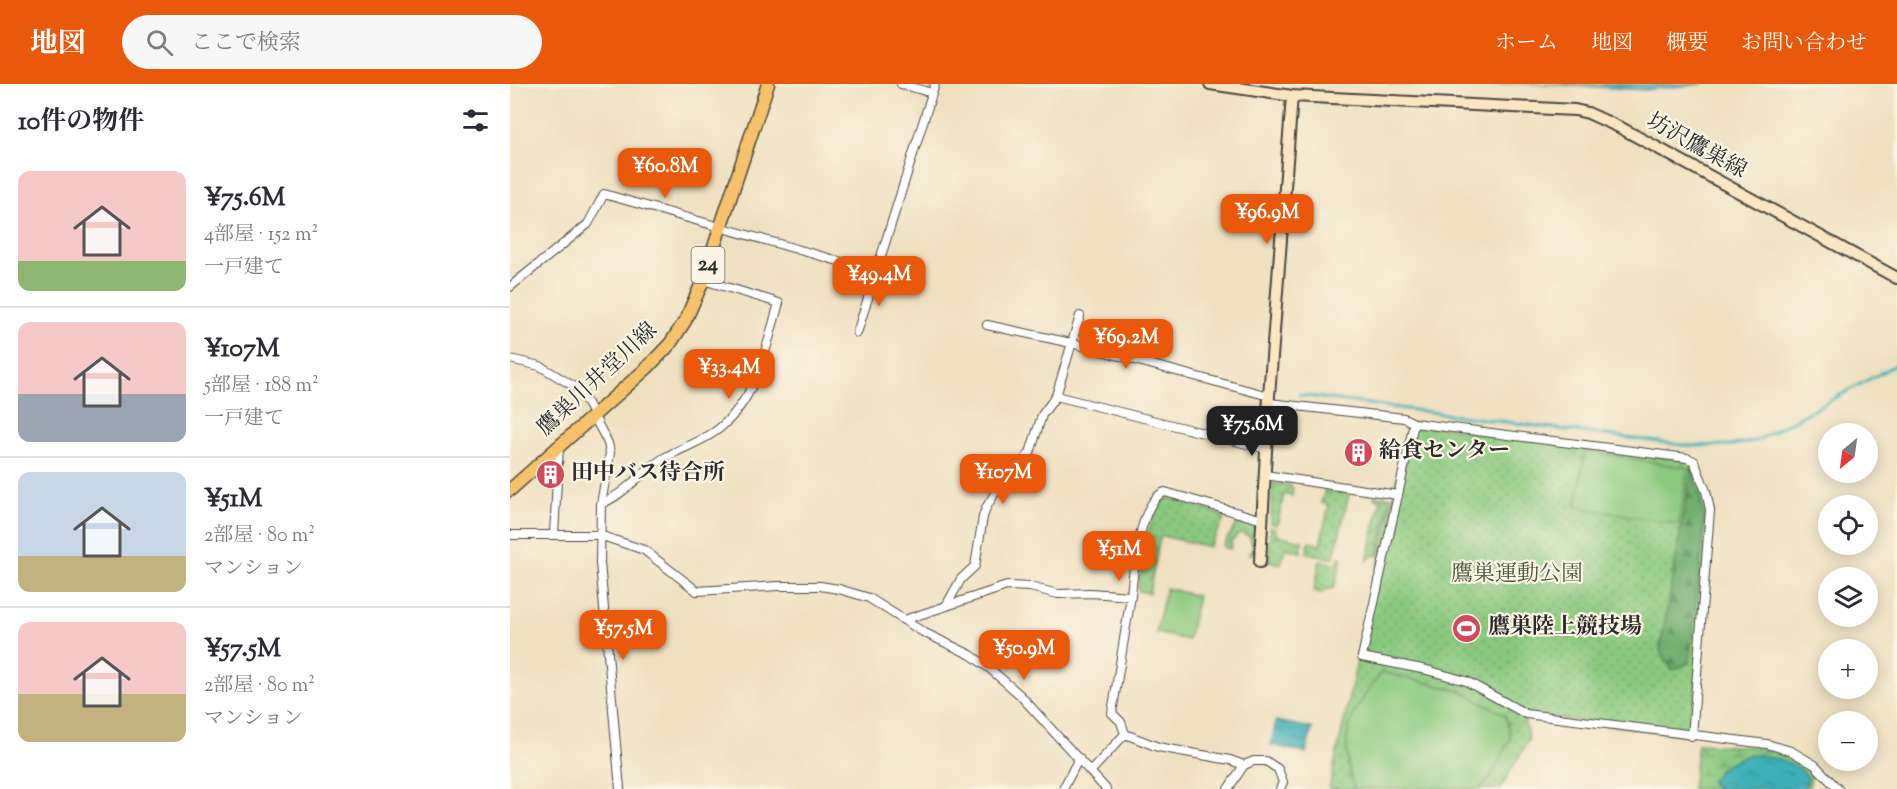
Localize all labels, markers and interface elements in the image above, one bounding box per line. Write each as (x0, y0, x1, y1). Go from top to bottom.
search box (122, 15, 542, 69)
text: 地図 (30, 25, 86, 65)
icon: search (143, 26, 176, 59)
text: ここで検索 (191, 28, 301, 60)
text: ホーム (1495, 29, 1558, 59)
text: 地図 (1591, 29, 1633, 59)
text: 概要 (1666, 29, 1708, 59)
text: お問い合わせ (1741, 29, 1867, 59)
text: 10件の物件 (18, 104, 144, 141)
icon: filters (459, 104, 492, 137)
street label: 坊沢鷹巣線 (1640, 106, 1752, 188)
pin: ¥60.8M (616, 148, 714, 199)
text: ¥60.8M (632, 153, 698, 182)
text: ¥75.6M (204, 180, 286, 217)
pin: ¥96.9M (1218, 194, 1316, 245)
icon: home (66, 195, 138, 267)
text: ¥96.9M (1235, 199, 1299, 228)
text: 4部屋 · 152 m² (204, 221, 318, 250)
road number: 24 (692, 247, 724, 283)
text: 一戸建て (204, 254, 284, 283)
pin: ¥49.4M (830, 256, 928, 307)
text: ¥49.4M (847, 261, 911, 290)
street label: 鷹巣川井堂川線 (531, 316, 665, 444)
pin: ¥69.2M (1077, 319, 1175, 370)
text: ¥69.2M (1093, 324, 1159, 353)
text: ¥107M (204, 331, 280, 368)
icon: home (66, 346, 138, 418)
pin: ¥33.4M (680, 349, 778, 400)
text: ¥33.4M (698, 354, 760, 383)
text: 5部屋 · 188 m² (204, 372, 319, 401)
text: 一戸建て (204, 405, 284, 434)
pin: ¥75.6M (1203, 406, 1301, 457)
text: ¥75.6M (1221, 411, 1283, 440)
north arrow (1818, 423, 1878, 483)
map controls (1818, 423, 1878, 771)
building icon: 給食センター (1342, 436, 1374, 468)
place label: 給食センター (1379, 436, 1510, 468)
pin: ¥107M (961, 454, 1045, 505)
building icon: 田中バス待合所 (534, 458, 566, 490)
place label: 田中バス待合所 (571, 458, 725, 490)
text: ¥107M (974, 459, 1032, 488)
text: ¥51M (204, 481, 262, 518)
button: locate (1818, 495, 1878, 555)
icon: home (66, 496, 138, 568)
text: 2部屋 · 80 m² (204, 522, 315, 551)
pin: ¥51M (1083, 531, 1155, 582)
text: ¥51M (1097, 536, 1141, 565)
text: マンション (204, 555, 303, 584)
park label: 鷹巣運動公園 (1451, 559, 1583, 591)
button: layers (1818, 567, 1878, 627)
pin: ¥57.5M (574, 610, 672, 661)
sports icon: 鷹巣陸上競技場 (1451, 612, 1483, 644)
place label: 鷹巣陸上競技場 (1488, 612, 1642, 644)
text: ¥57.5M (593, 615, 653, 644)
pin: ¥50.9M (975, 630, 1073, 681)
text: ¥57.5M (204, 631, 281, 668)
text: ¥50.9M (993, 635, 1055, 664)
button: + (1818, 639, 1878, 699)
icon: home (66, 646, 138, 718)
text: 2部屋 · 80 m² (204, 672, 315, 701)
text: マンション (204, 705, 303, 734)
button: − (1818, 711, 1878, 771)

